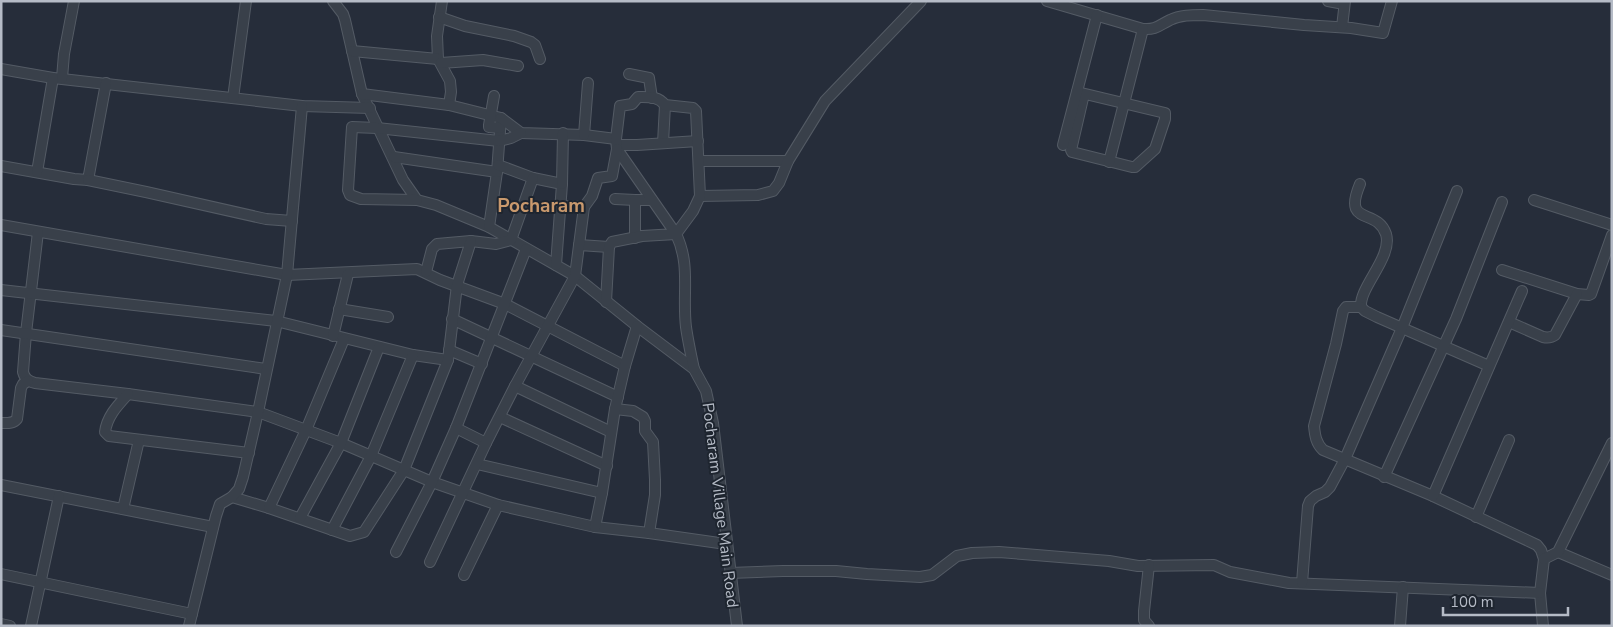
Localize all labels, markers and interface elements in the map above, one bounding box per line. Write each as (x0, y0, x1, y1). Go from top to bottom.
district label: Pocharam (497, 193, 585, 219)
street label: Pocharam Village Main Road (697, 401, 744, 609)
scale bar (1443, 584, 1568, 616)
text: 100 m (1450, 592, 1494, 612)

